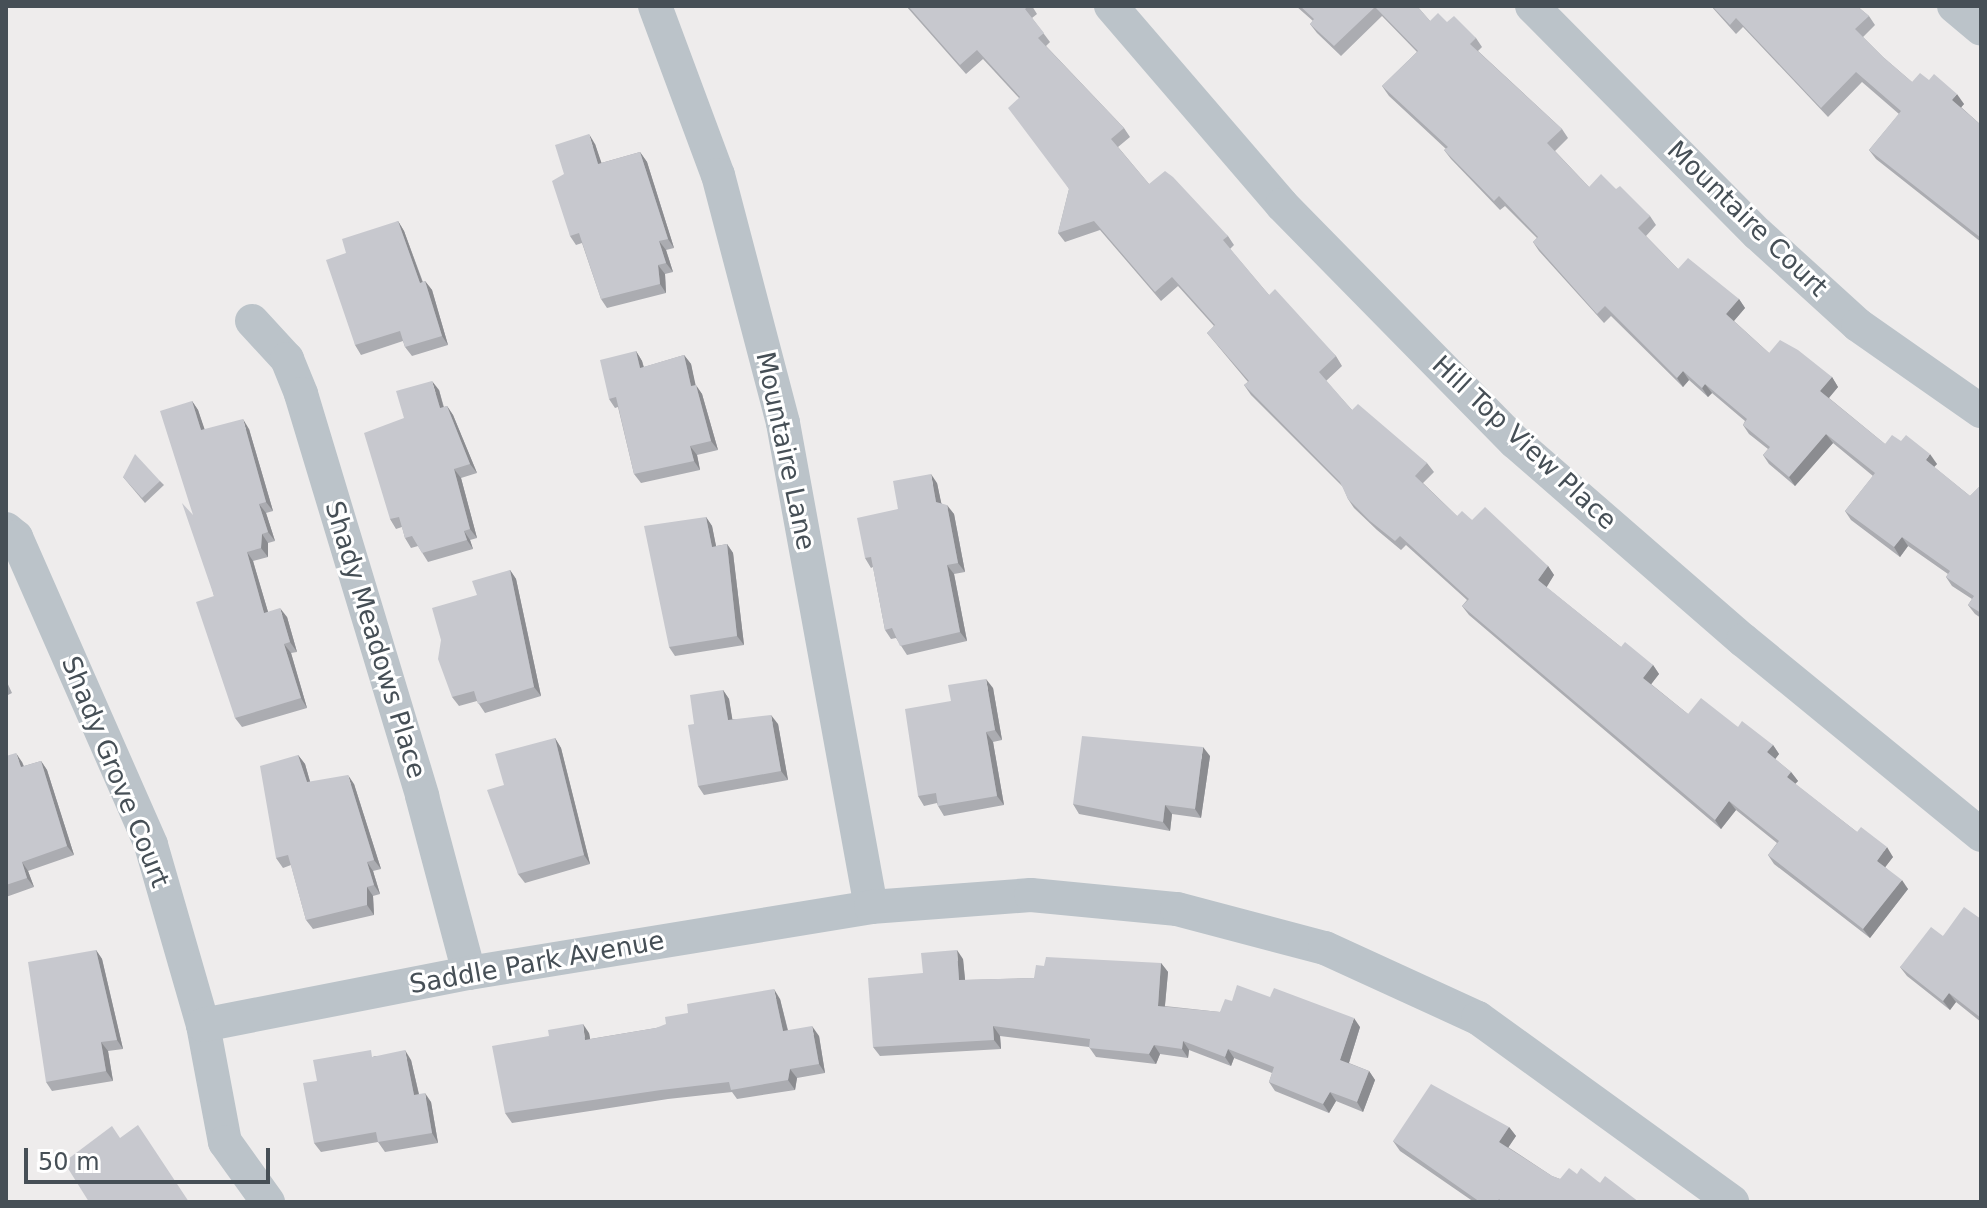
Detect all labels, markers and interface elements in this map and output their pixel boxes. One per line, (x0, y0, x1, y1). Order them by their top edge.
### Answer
street label: Mountaire Court (1660, 135, 1834, 303)
street label: Mountaire Lane (749, 349, 821, 553)
street label: Hill Top View Place (1425, 350, 1623, 536)
street label: Shady Meadows Place (318, 498, 432, 782)
street label: Shady Grove Court (54, 652, 176, 892)
street label: Saddle Park Avenue (407, 925, 667, 1001)
scale bar (28, 1132, 274, 1182)
text: 50 m (38, 1148, 100, 1176)

